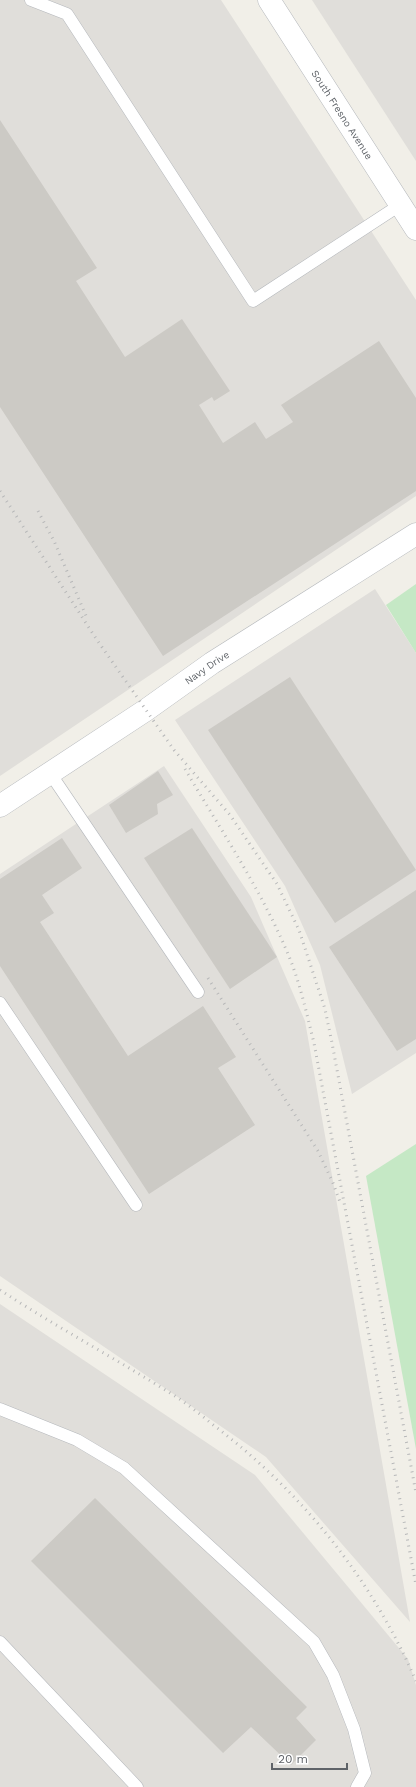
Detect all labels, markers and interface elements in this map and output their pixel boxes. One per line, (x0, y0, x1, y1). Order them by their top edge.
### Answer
street label: South Fresno Avenue (310, 68, 375, 161)
street label: Navy Drive (182, 648, 231, 686)
scale bar (272, 1745, 347, 1771)
text: 20 m (278, 1752, 308, 1766)

